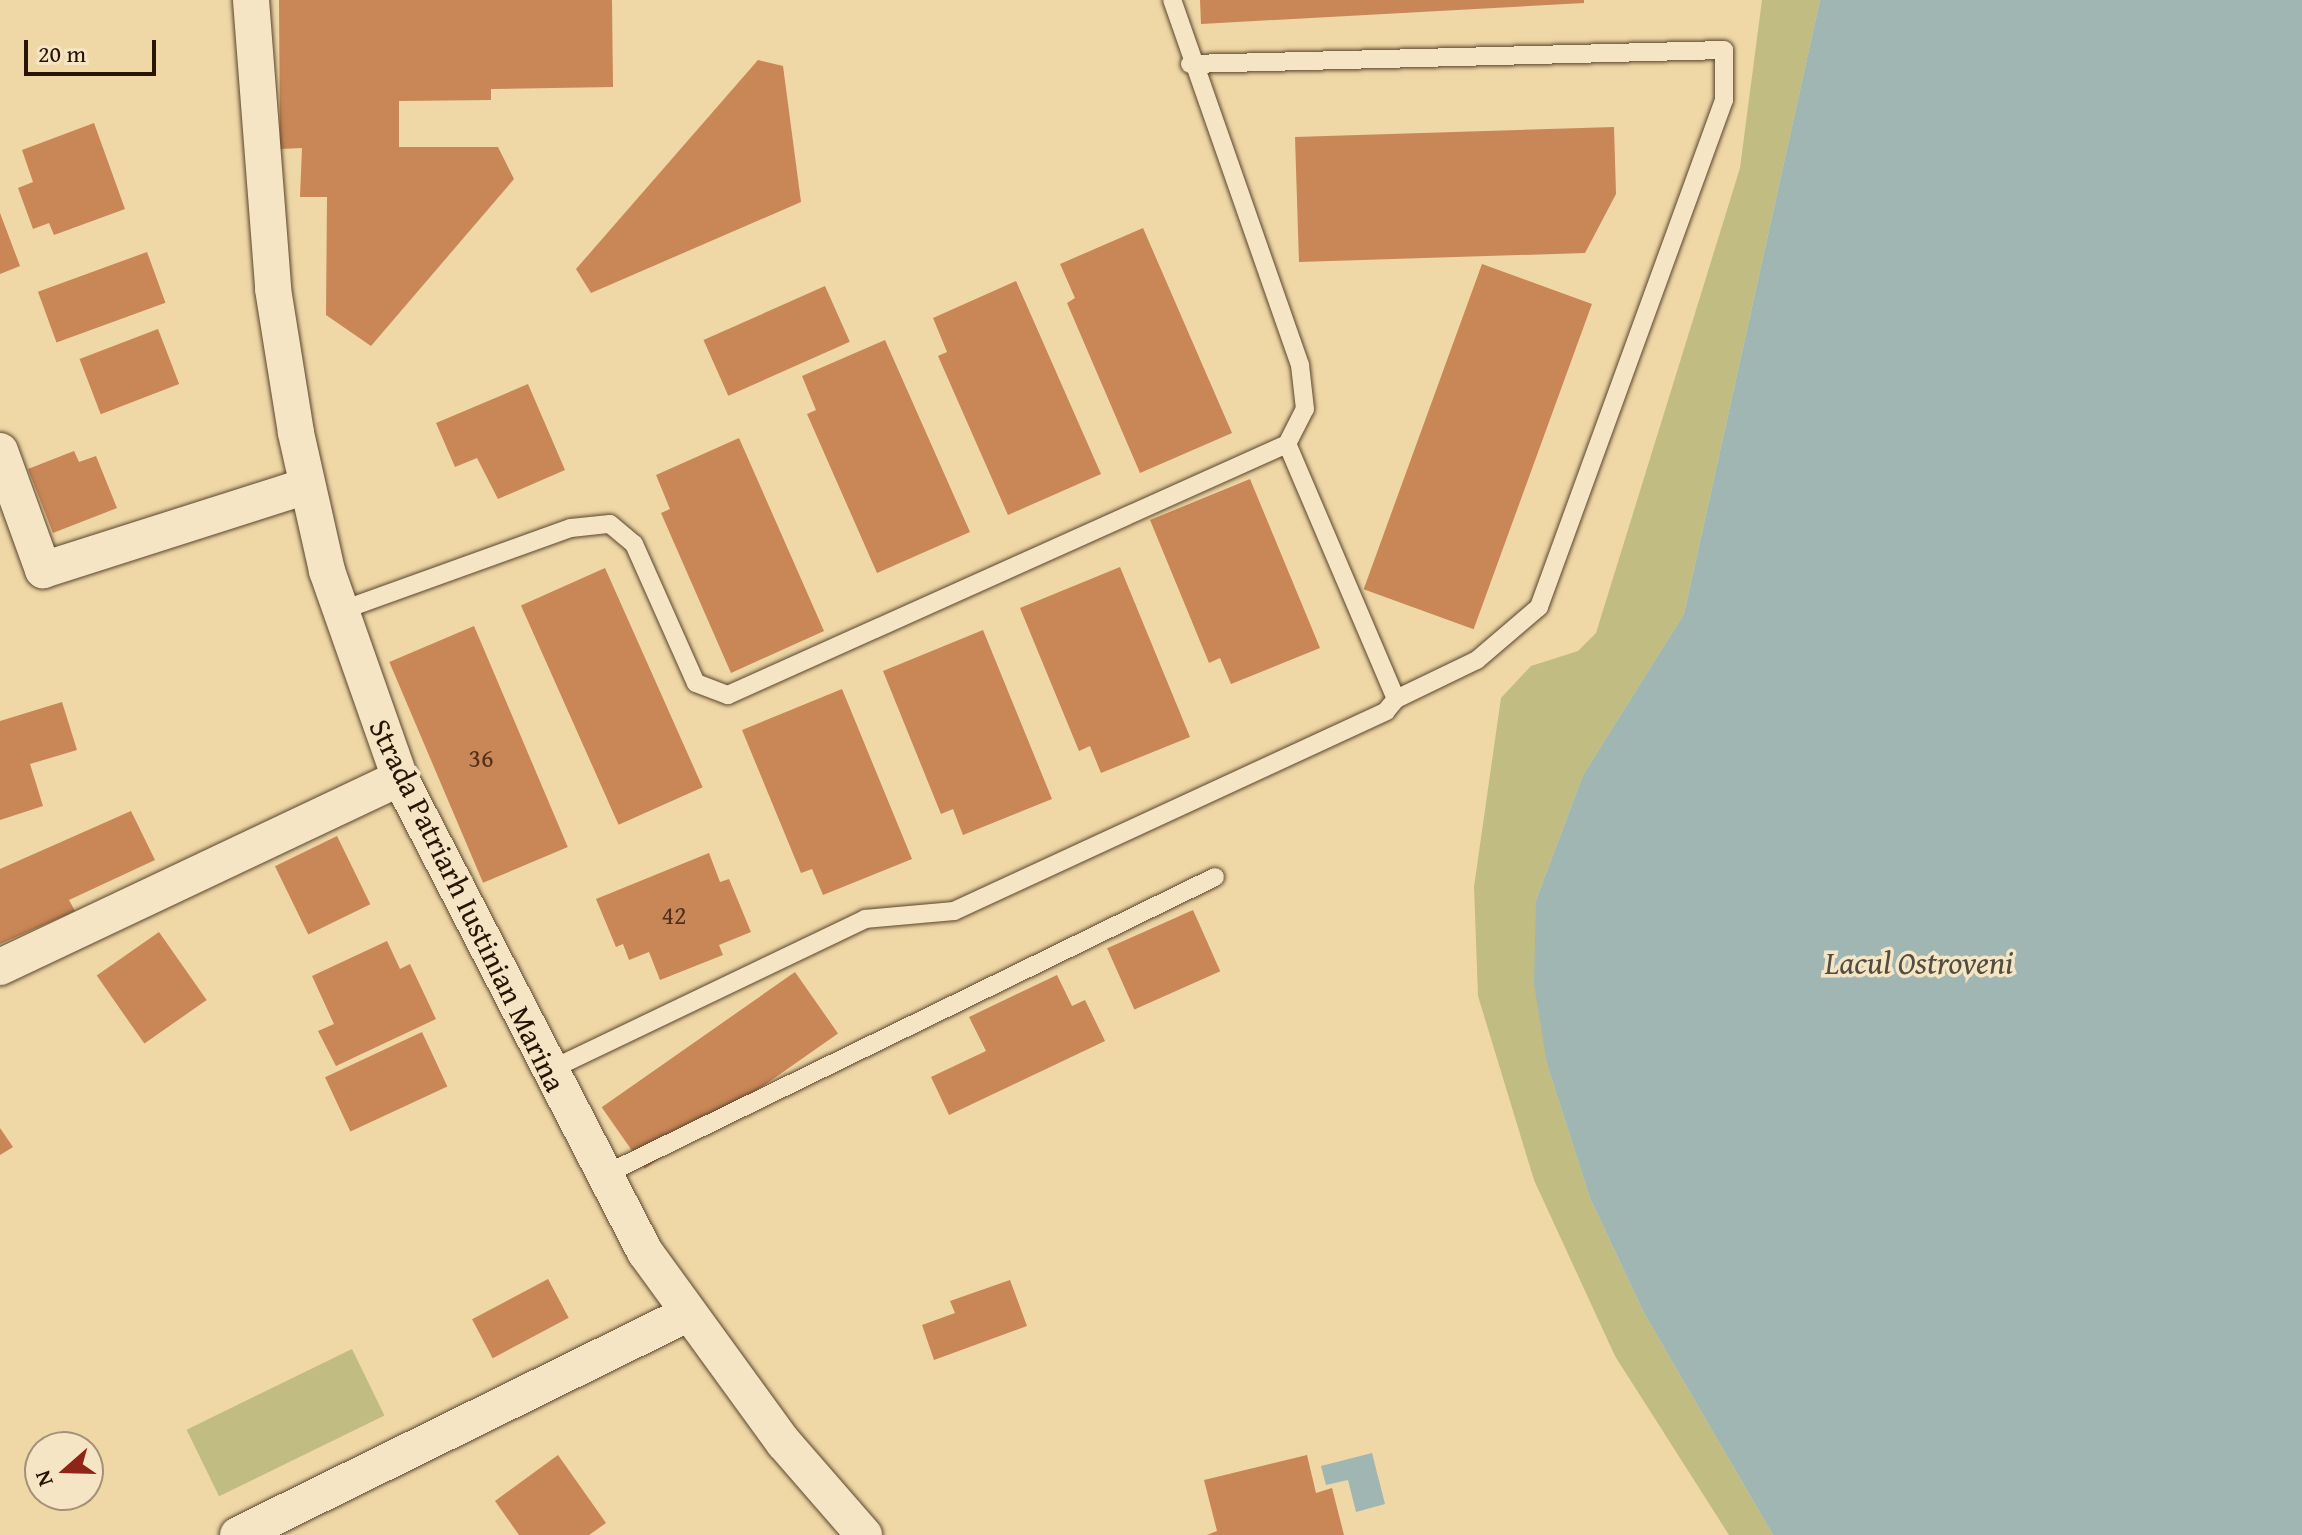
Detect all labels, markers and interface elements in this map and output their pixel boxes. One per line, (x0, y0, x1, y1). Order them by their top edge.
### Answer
scale bar (28, 24, 160, 74)
text: 20 m (38, 36, 86, 71)
street label: Strada Patriarh Iustinian Marina (362, 713, 574, 1097)
house number: 36 (468, 742, 494, 774)
house number: 42 (661, 899, 687, 931)
water label: Lacul Ostroveni (1825, 944, 2013, 982)
north arrow (24, 1431, 104, 1511)
text: N (26, 1466, 61, 1491)

